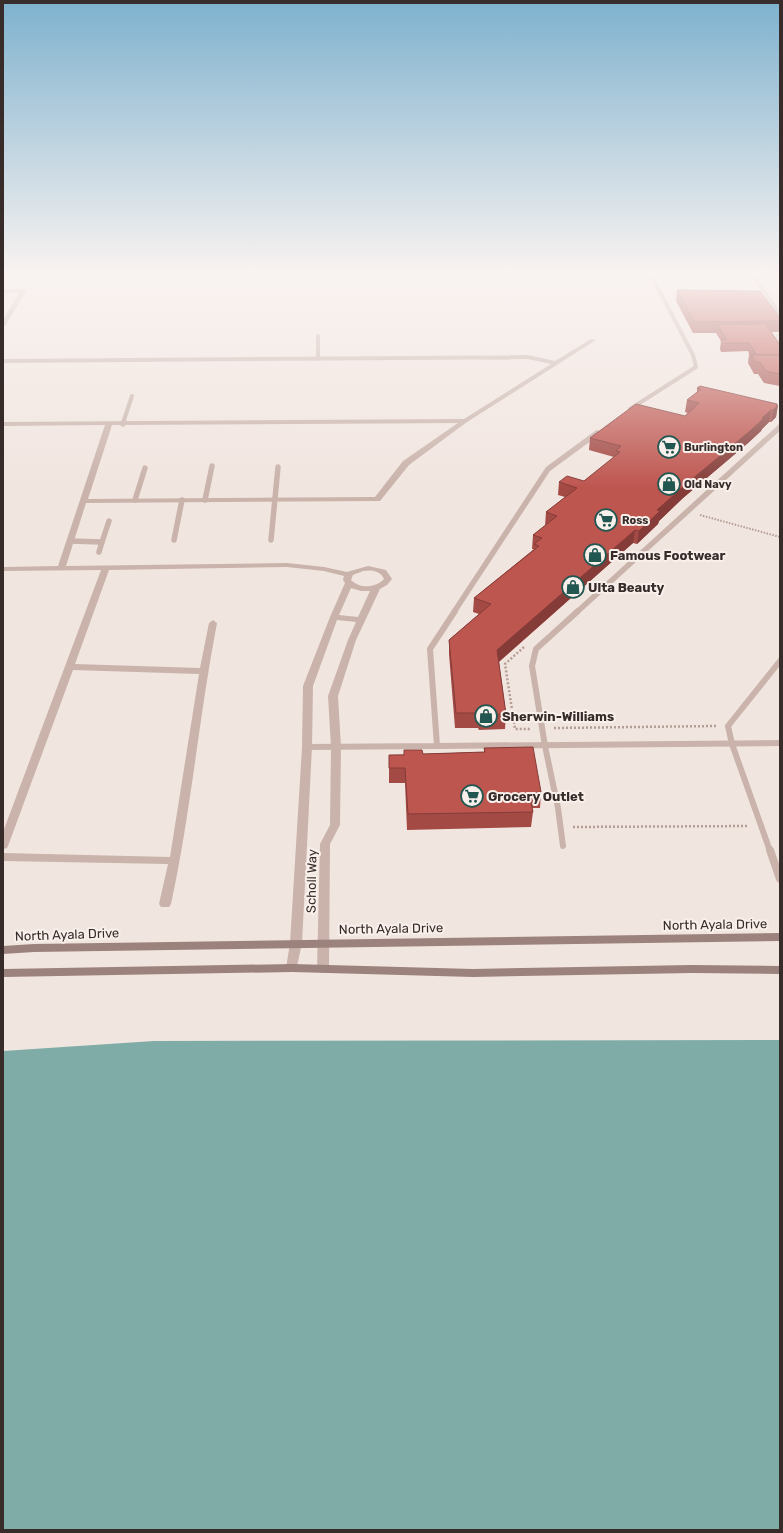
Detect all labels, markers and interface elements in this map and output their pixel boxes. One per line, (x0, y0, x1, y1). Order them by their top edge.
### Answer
supermarket icon: Burlington (656, 434, 682, 460)
place label: Burlington (684, 441, 743, 454)
shop icon: Old Navy (656, 471, 682, 497)
place label: Old Navy (684, 478, 732, 491)
supermarket icon: Ross (593, 507, 619, 533)
place label: Ross (622, 514, 648, 527)
shop icon: Famous Footwear (582, 542, 608, 568)
place label: Famous Footwear (610, 548, 725, 563)
shop icon: Ulta Beauty (560, 574, 586, 600)
place label: Ulta Beauty (588, 580, 665, 595)
shop icon: Sherwin-Williams (473, 703, 499, 729)
place label: Sherwin-Williams (502, 709, 614, 724)
supermarket icon: Grocery Outlet (459, 783, 485, 809)
place label: Grocery Outlet (488, 789, 584, 804)
street label: Scholl Way (303, 849, 320, 913)
street label: North Ayala Drive (663, 916, 767, 933)
street label: North Ayala Drive (339, 920, 443, 937)
street label: North Ayala Drive (15, 925, 119, 944)

